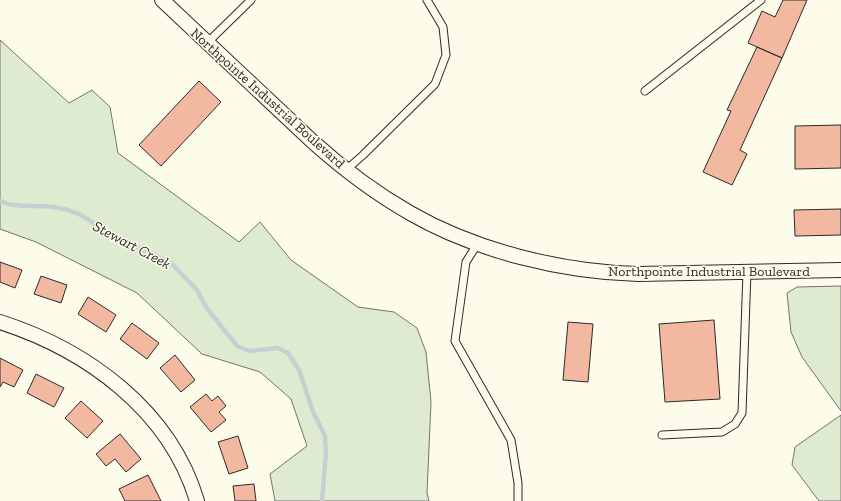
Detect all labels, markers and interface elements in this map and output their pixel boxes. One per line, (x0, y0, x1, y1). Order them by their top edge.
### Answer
street label: Northpointe Industrial Boulevard (187, 25, 349, 172)
water label: Stewart Creek (90, 217, 174, 273)
street label: Northpointe Industrial Boulevard (608, 263, 810, 280)

